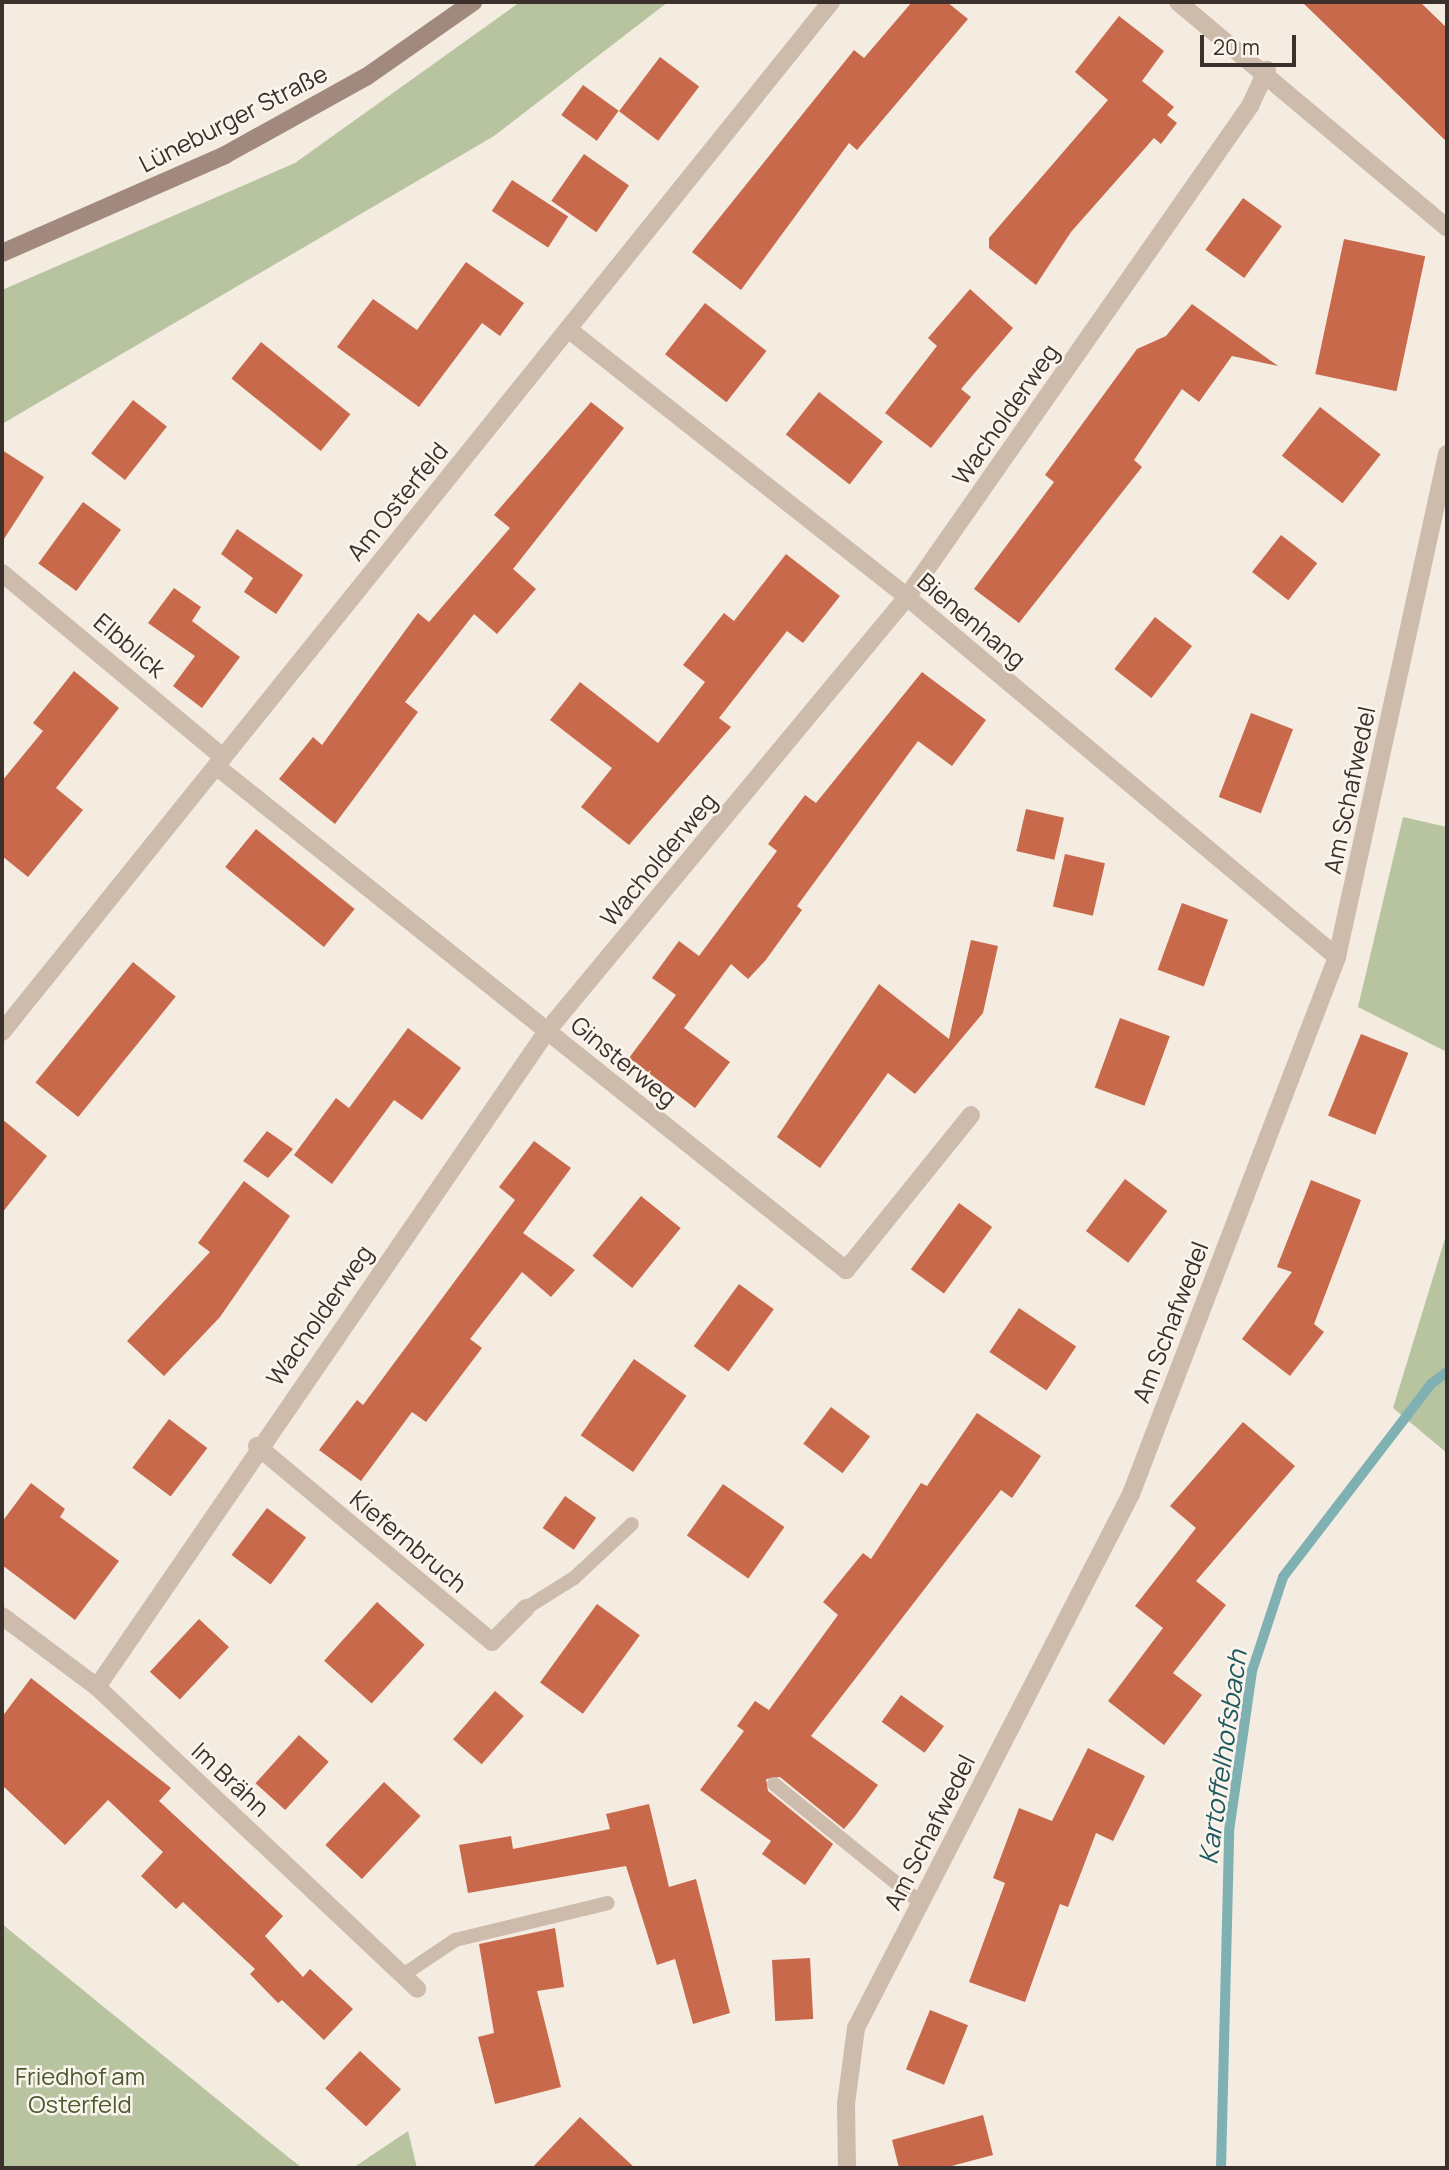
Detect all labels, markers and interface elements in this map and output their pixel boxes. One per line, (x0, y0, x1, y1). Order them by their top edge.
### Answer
scale bar (1204, 21, 1300, 65)
text: 20 m (1213, 33, 1260, 61)
street label: Lüneburger Straße (134, 58, 332, 178)
street label: Wacholderweg (946, 338, 1064, 490)
street label: Am Osterfeld (340, 436, 454, 566)
street label: Bienenhang (912, 567, 1032, 673)
street label: Elbblick (89, 607, 171, 683)
street label: Am Schafwedel (1317, 704, 1381, 876)
street label: Wacholderweg (594, 786, 722, 932)
street label: Ginsterweg (565, 1010, 683, 1112)
street label: Am Schafwedel (1126, 1237, 1214, 1407)
street label: Wacholderweg (260, 1239, 378, 1391)
street label: Kiefernbruch (345, 1484, 473, 1598)
water label: Kartoffelhofsbach (1193, 1648, 1253, 1866)
street label: Im Brähn (186, 1736, 276, 1822)
street label: Am Schafwedel (878, 1750, 980, 1914)
park label: Friedhof am Osterfeld (15, 2062, 145, 2118)

